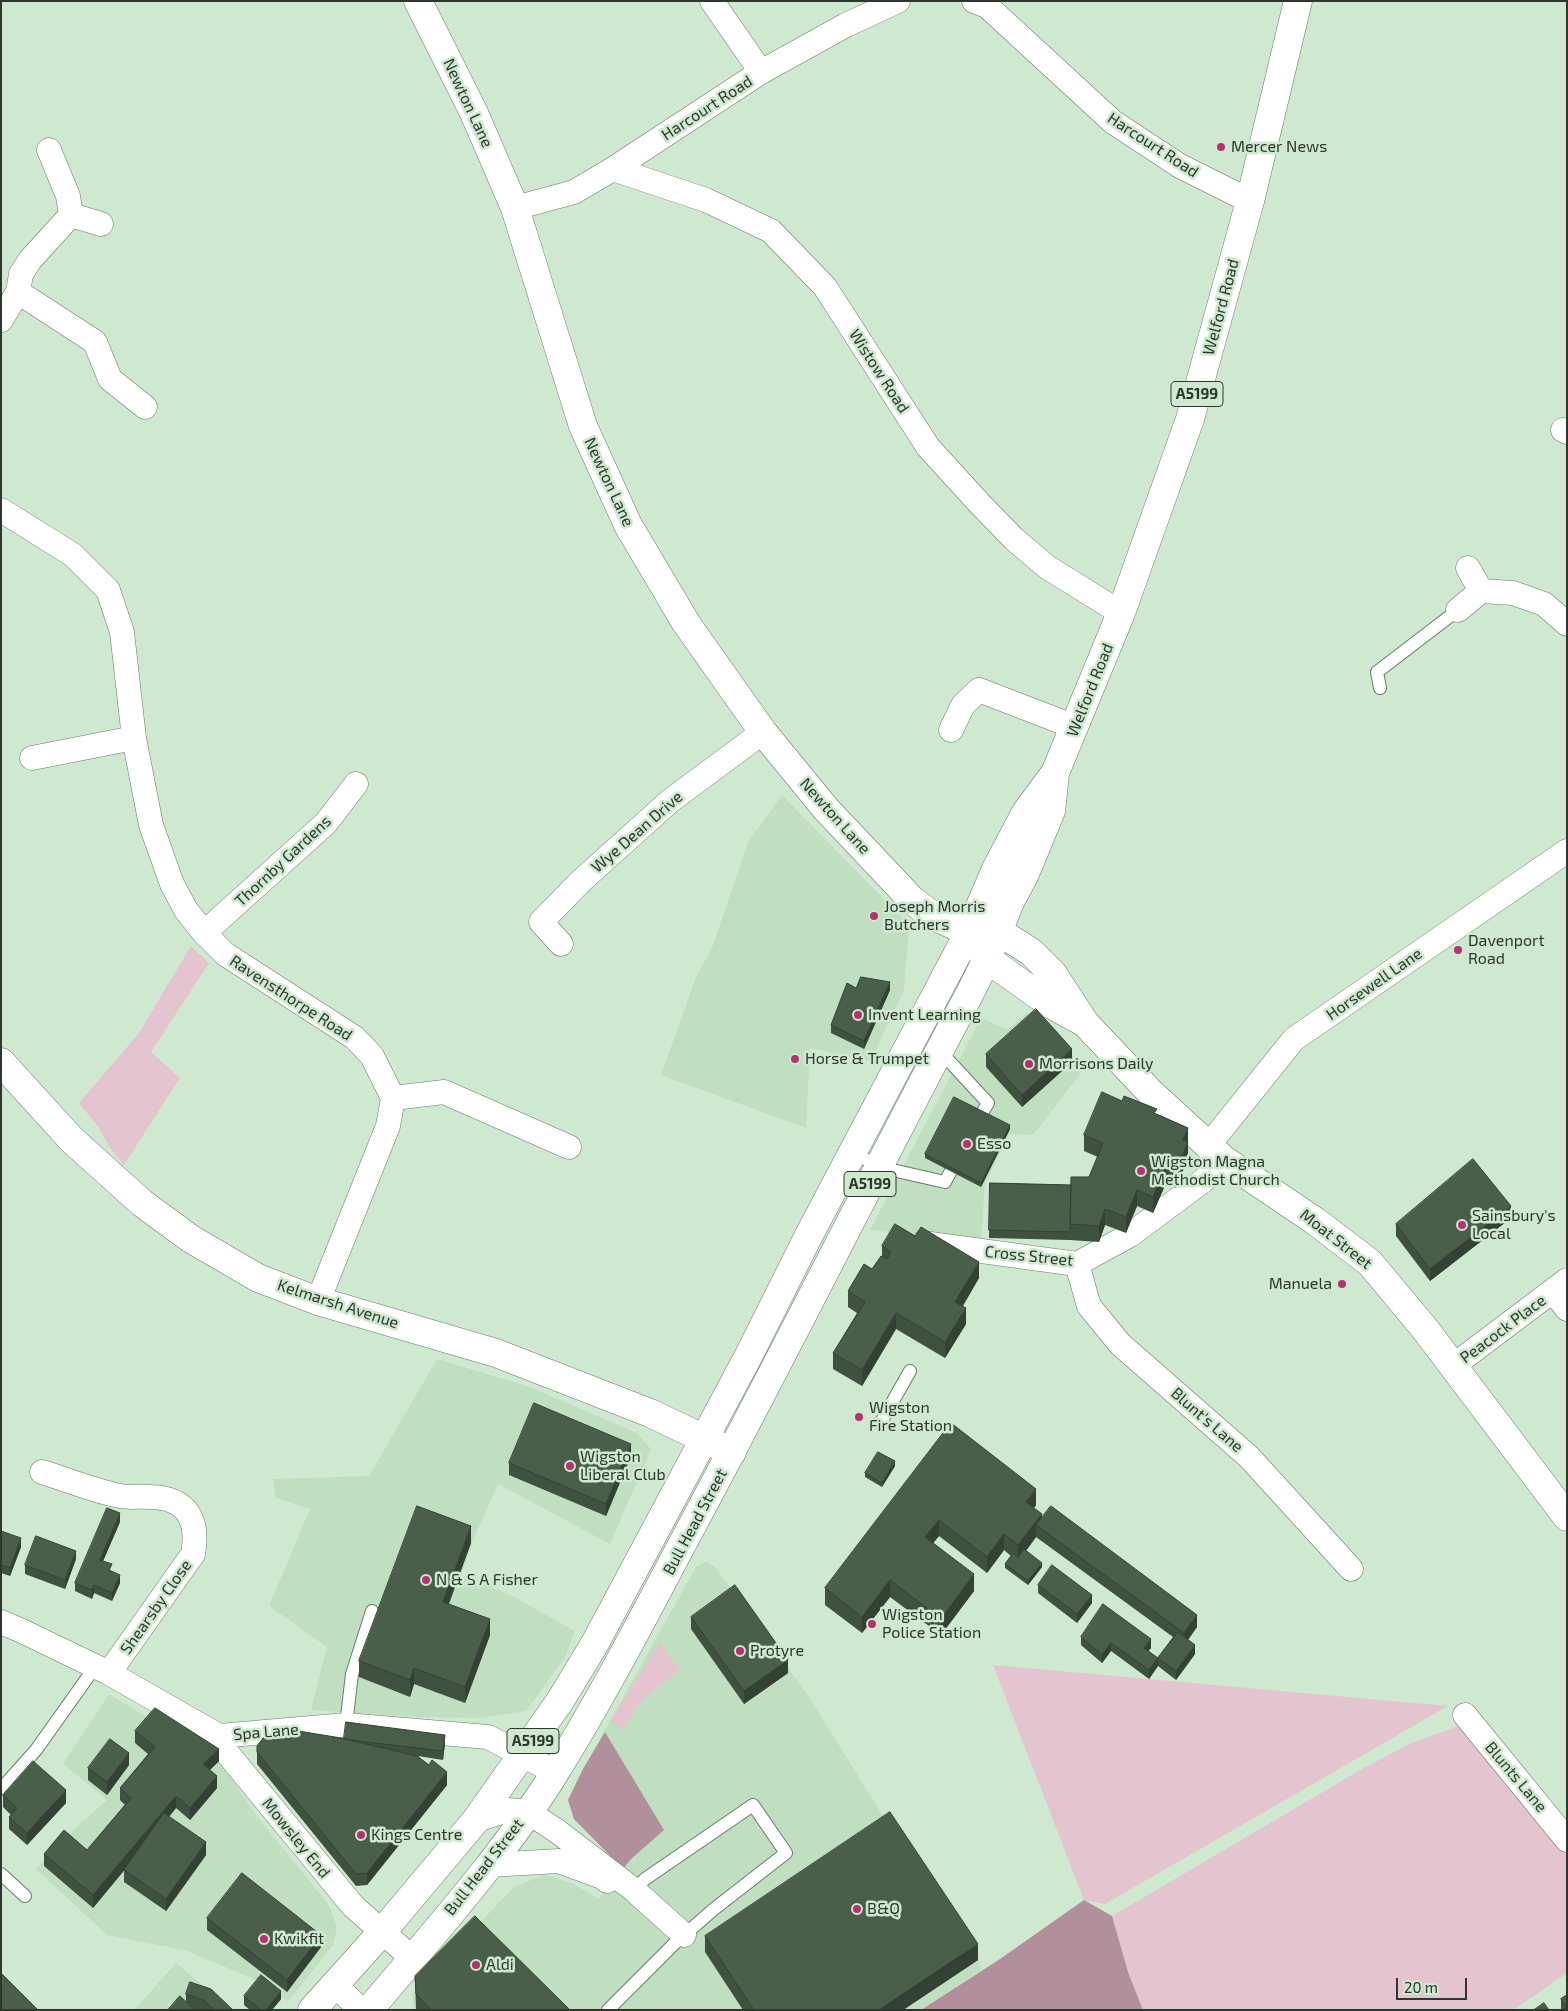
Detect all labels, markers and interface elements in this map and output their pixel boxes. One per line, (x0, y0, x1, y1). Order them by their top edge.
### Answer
street label: Newton Lane (439, 55, 497, 151)
street label: Harcourt Road (658, 71, 756, 145)
street label: Harcourt Road (1104, 108, 1202, 182)
place label: Mercer News (1231, 137, 1327, 157)
marker: Mercer News (1215, 141, 1227, 153)
street label: Welford Road (1199, 257, 1243, 357)
street label: Wistow Road (845, 326, 913, 416)
road number: A5199 (1171, 382, 1223, 406)
street label: Newton Lane (580, 434, 638, 530)
street label: Welford Road (1063, 640, 1117, 740)
street label: Newton Lane (796, 774, 874, 858)
street label: Wye Dean Drive (587, 787, 687, 877)
street label: Thornby Gardens (231, 811, 335, 911)
place label: Joseph Morris Butchers (884, 897, 985, 935)
marker: Joseph Morris Butchers (868, 910, 880, 922)
place label: Davenport Road (1468, 931, 1545, 969)
street label: Horsewell Lane (1322, 944, 1426, 1024)
marker: Davenport Road (1452, 944, 1464, 956)
street label: Ravensthorpe Road (226, 951, 356, 1045)
place label: Invent Learning (868, 1005, 981, 1025)
marker: Invent Learning (852, 1009, 864, 1021)
place label: Horse & Trumpet (805, 1049, 929, 1069)
marker: Horse & Trumpet (789, 1053, 801, 1065)
place label: Morrisons Daily (1039, 1054, 1153, 1074)
marker: Morrisons Daily (1023, 1058, 1035, 1070)
place label: Esso (977, 1134, 1011, 1154)
marker: Esso (961, 1138, 973, 1150)
place label: Wigston Magna Methodist Church (1151, 1152, 1280, 1190)
marker: Wigston Magna Methodist Church (1135, 1165, 1147, 1177)
road number: A5199 (844, 1172, 896, 1196)
street label: Moat Street (1296, 1205, 1376, 1273)
place label: Sainsbury's Local (1472, 1206, 1556, 1244)
marker: Sainsbury's Local (1456, 1219, 1468, 1231)
street label: Cross Street (984, 1242, 1074, 1270)
place label: Manuela (1269, 1274, 1332, 1294)
street label: Kelmarsh Avenue (275, 1275, 401, 1333)
marker: Manuela (1336, 1278, 1348, 1290)
street label: Peacock Place (1456, 1291, 1550, 1367)
street label: Blunt's Lane (1167, 1384, 1247, 1456)
place label: Wigston Fire Station (869, 1398, 952, 1436)
marker: Wigston Fire Station (853, 1411, 865, 1423)
place label: Wigston Liberal Club (580, 1447, 666, 1485)
marker: Wigston Liberal Club (564, 1460, 576, 1472)
street label: Bull Head Street (659, 1466, 731, 1578)
street label: Shearsby Close (116, 1556, 196, 1658)
place label: N & S A Fisher (436, 1570, 538, 1590)
marker: N & S A Fisher (420, 1574, 432, 1586)
place label: Wigston Police Station (882, 1605, 981, 1643)
marker: Wigston Police Station (866, 1618, 878, 1630)
place label: Protyre (750, 1641, 804, 1661)
marker: Protyre (734, 1645, 746, 1657)
street label: Spa Lane (233, 1720, 299, 1744)
road number: A5199 (507, 1728, 559, 1754)
street label: Blunts Lane (1481, 1738, 1551, 1816)
street label: Mowsley End (258, 1794, 334, 1882)
street label: Bull Head Street (440, 1815, 528, 1919)
place label: Kings Centre (371, 1825, 462, 1845)
marker: Kings Centre (355, 1829, 367, 1841)
place label: B&Q (867, 1899, 900, 1919)
marker: B&Q (851, 1903, 863, 1915)
place label: Kwikfit (274, 1929, 324, 1949)
marker: Kwikfit (258, 1933, 270, 1945)
place label: Aldi (486, 1955, 514, 1975)
marker: Aldi (470, 1959, 482, 1971)
scale bar (1398, 1968, 1469, 2000)
text: 20 m (1404, 1978, 1438, 1996)

